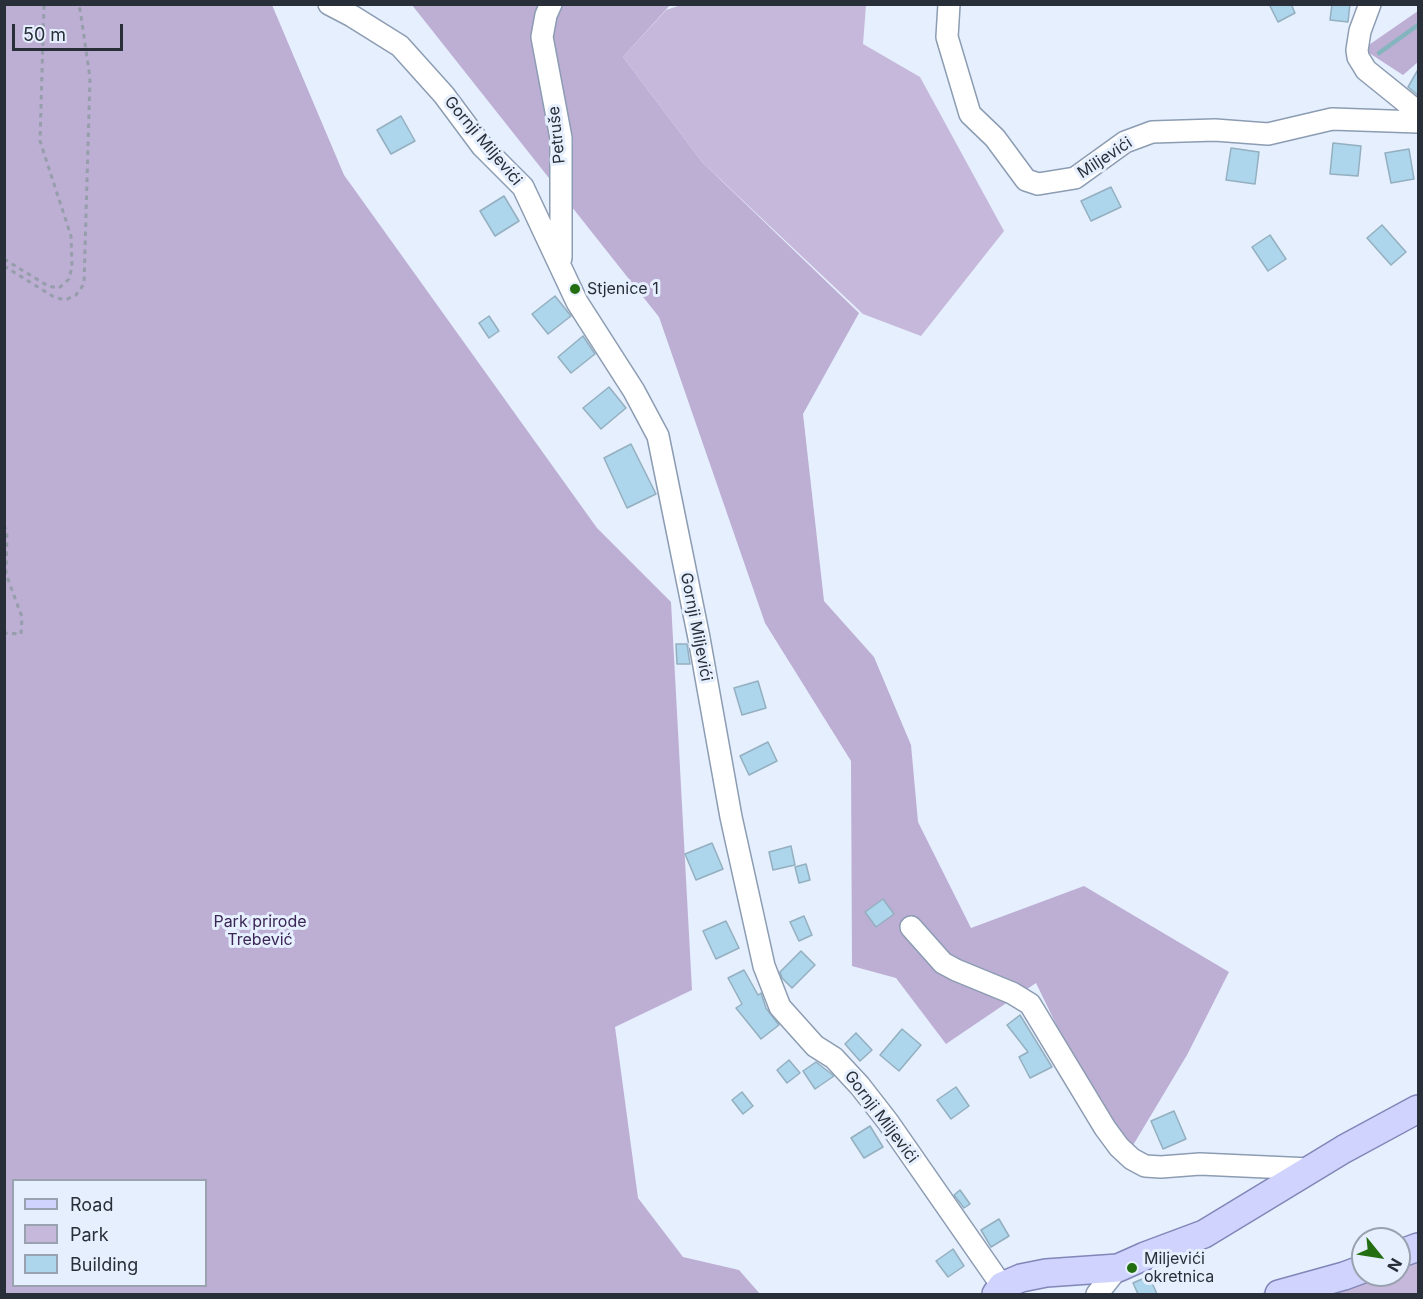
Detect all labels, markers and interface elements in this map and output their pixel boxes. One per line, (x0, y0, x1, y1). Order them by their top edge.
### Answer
scale bar (15, 12, 126, 50)
text: 50 m (23, 24, 66, 45)
street label: Gornji Miljevići (440, 93, 526, 189)
street label: Petruše (544, 105, 570, 165)
street label: Miljevići (1074, 133, 1136, 183)
place label: Stjenice 1 (587, 279, 659, 299)
marker: Stjenice 1 (568, 282, 582, 296)
street label: Gornji Miljevići (676, 571, 716, 683)
park label: Park prirode Trebević (213, 912, 307, 950)
street label: Gornji Miljevići (840, 1067, 922, 1167)
legend (12, 1179, 207, 1287)
text: Road (70, 1194, 113, 1215)
text: Park (70, 1224, 109, 1245)
north arrow (1351, 1227, 1411, 1287)
place label: Miljevići okretnica (1144, 1249, 1214, 1287)
text: Building (70, 1254, 138, 1275)
text: N (1383, 1255, 1407, 1275)
marker: Miljevići okretnica (1125, 1261, 1139, 1275)

